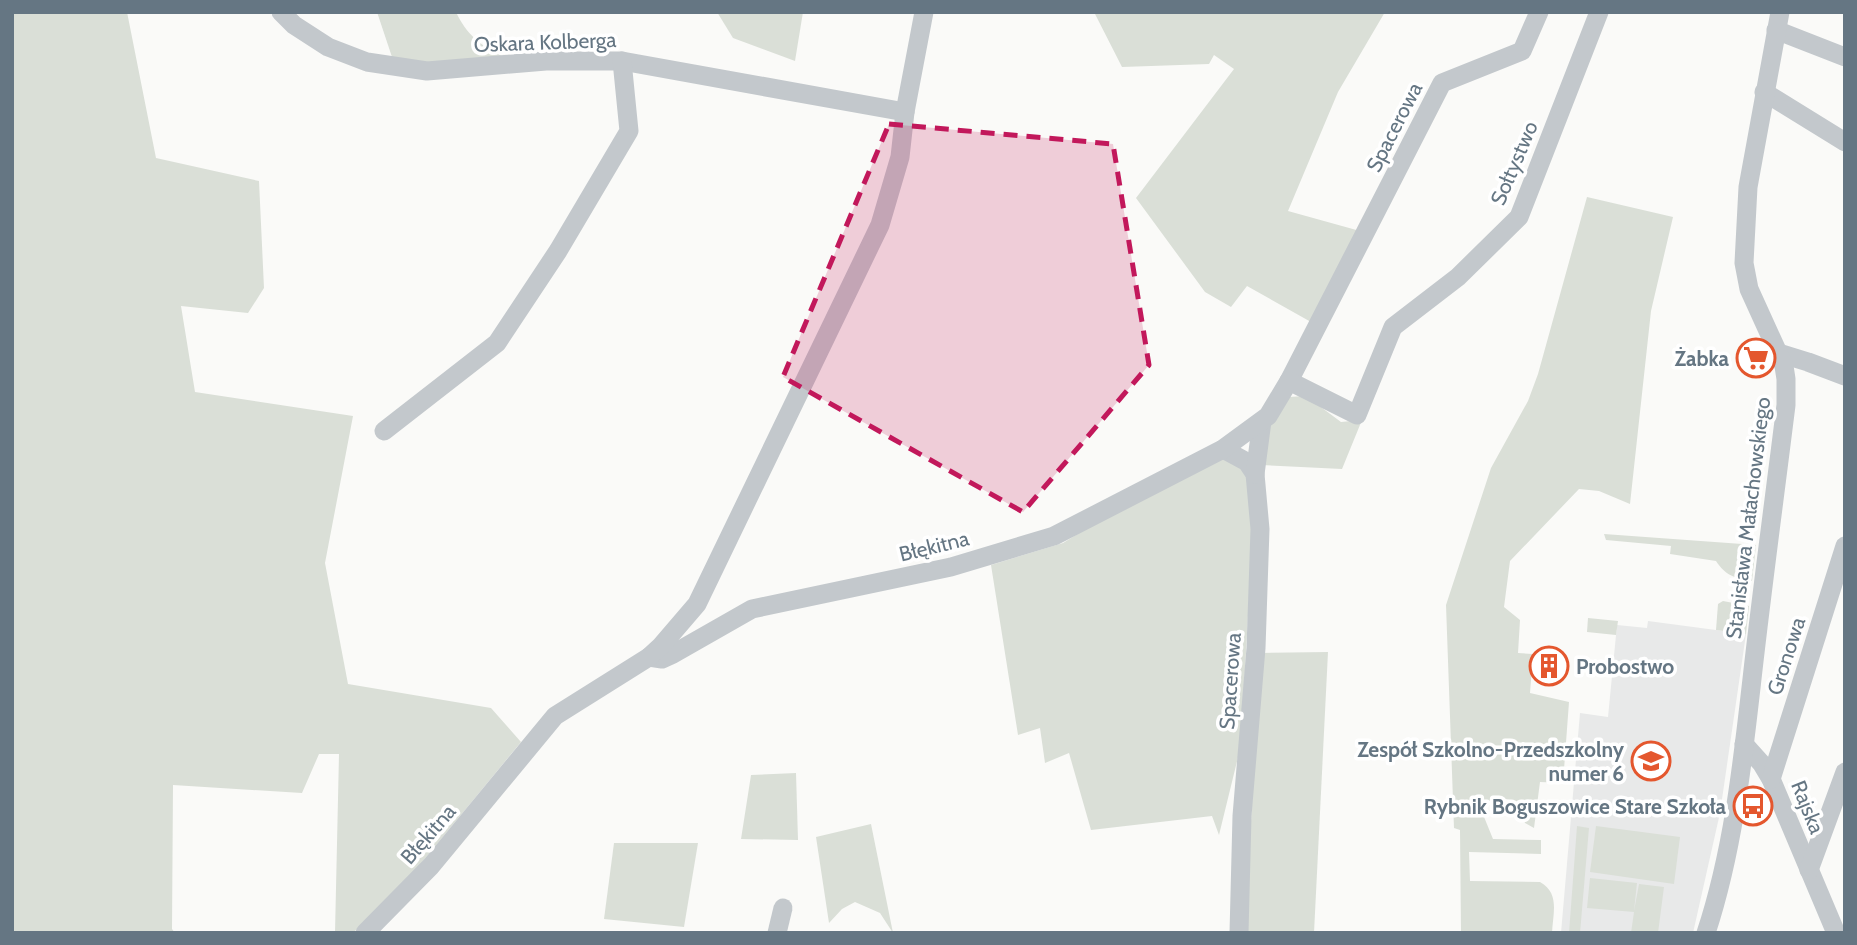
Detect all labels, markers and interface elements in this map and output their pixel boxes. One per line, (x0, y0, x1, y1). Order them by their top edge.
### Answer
street label: Oskara Kolberga (473, 27, 617, 57)
street label: Spacerowa (1361, 78, 1427, 176)
street label: Sołtystwo (1485, 117, 1543, 209)
supermarket icon: Żabka (1735, 337, 1777, 379)
place label: Żabka (1675, 346, 1730, 371)
street label: Stanisława Małachowskiego (1721, 396, 1775, 640)
street label: Błękitna (897, 525, 971, 567)
street label: Gronowa (1762, 614, 1810, 698)
street label: Spacerowa (1214, 632, 1246, 730)
building icon: Probostwo (1528, 645, 1570, 687)
place label: Probostwo (1576, 654, 1674, 679)
place label: Zespół Szkolno-Przedszkolny numer 6 (1357, 737, 1625, 786)
school or university icon: Zespół Szkolno-Przedszkolny numer 6 (1630, 740, 1672, 782)
street label: Rajska (1785, 777, 1830, 838)
bus stop icon: Rybnik Boguszowice Stare Szkoła (1732, 785, 1774, 827)
place label: Rybnik Boguszowice Stare Szkoła (1424, 794, 1727, 819)
street label: Błękitna (395, 799, 461, 869)

